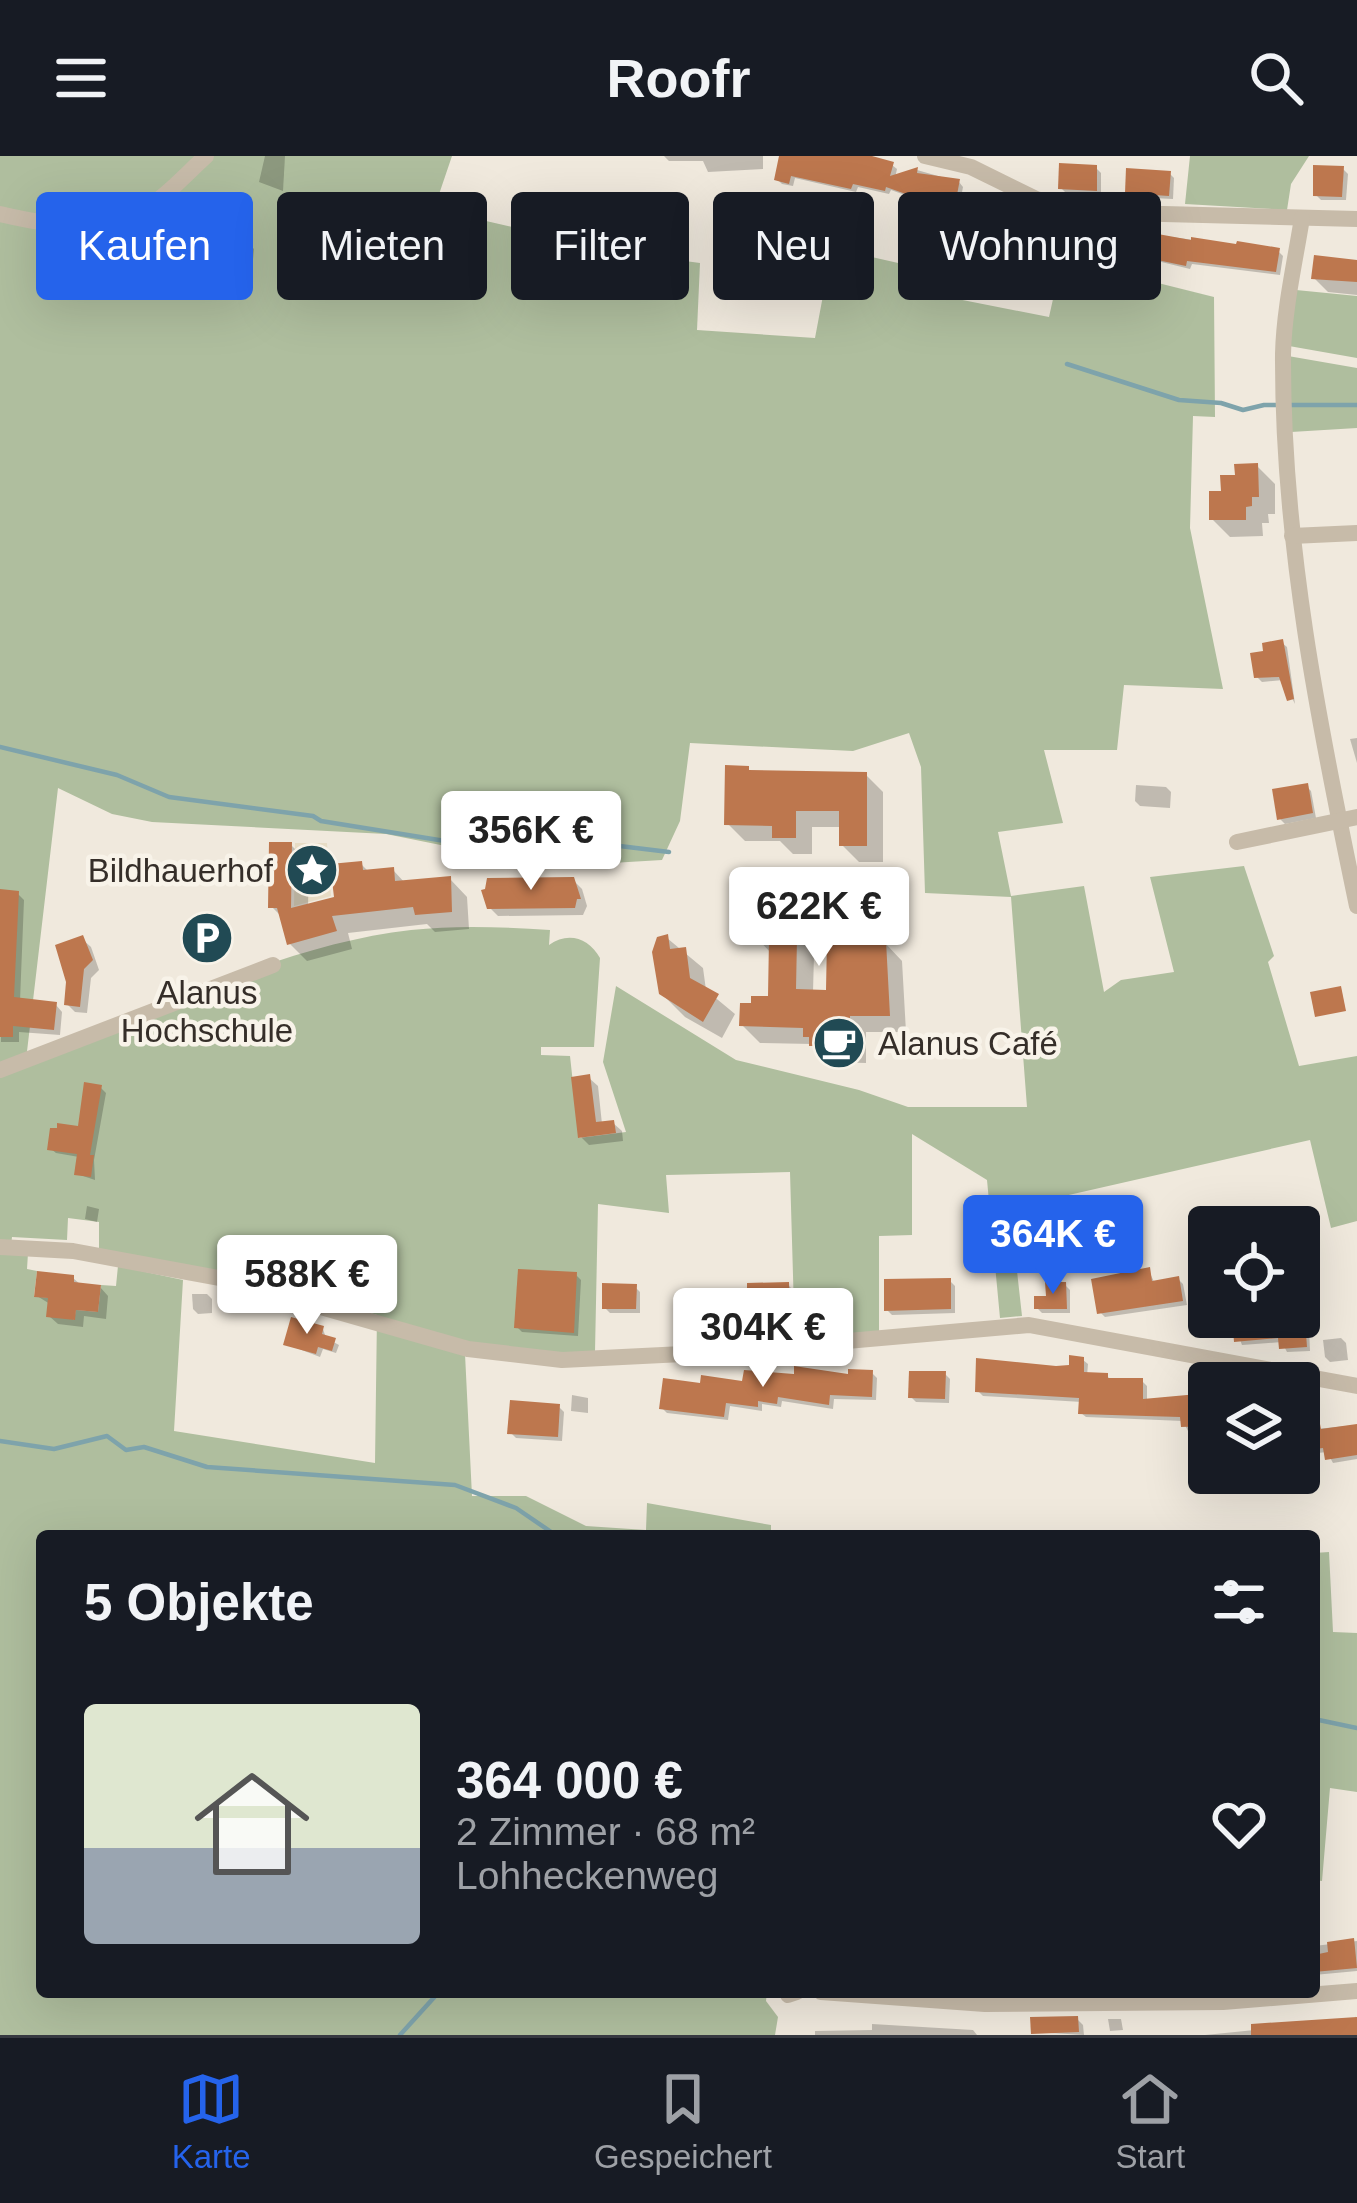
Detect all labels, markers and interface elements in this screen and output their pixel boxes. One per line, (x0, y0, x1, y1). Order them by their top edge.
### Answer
icon: menu (48, 45, 114, 111)
icon: search (1243, 45, 1309, 111)
text: Roofr (607, 48, 750, 108)
chip: Kaufen (36, 192, 253, 300)
chip: Mieten (277, 192, 487, 300)
chip: Filter (511, 192, 689, 300)
chip: Neu (713, 192, 874, 300)
chip: Wohnung (898, 192, 1161, 300)
pin: 356K € (433, 791, 629, 893)
text: 356K € (468, 808, 594, 851)
place icon: Bildhauerhof (284, 842, 340, 898)
place label: Bildhauerhof (88, 852, 274, 889)
pin: 622K € (721, 867, 917, 969)
text: 622K € (756, 884, 882, 927)
parking icon: Alanus Hochschule (179, 910, 235, 966)
place label: Alanus Hochschule (121, 974, 293, 1049)
cafe icon: Alanus Café (811, 1015, 867, 1071)
place label: Alanus Café (878, 1025, 1058, 1062)
pin: 364K € (955, 1195, 1151, 1297)
map controls (1188, 1206, 1320, 1494)
button: locate (1188, 1206, 1320, 1338)
text: 364K € (990, 1212, 1116, 1255)
pin: 588K € (209, 1235, 405, 1337)
text: 588K € (244, 1252, 370, 1295)
pin: 304K € (665, 1288, 861, 1390)
text: 304K € (700, 1305, 826, 1348)
button: layers (1188, 1362, 1320, 1494)
icon: filters (1206, 1569, 1272, 1635)
text: 5 Objekte (84, 1574, 314, 1631)
icon: home (180, 1752, 324, 1896)
text: 364 000 € (456, 1752, 683, 1809)
icon: heart (1206, 1791, 1272, 1857)
text: 2 Zimmer · 68 m² (456, 1810, 755, 1853)
text: Lohheckenweg (456, 1854, 718, 1897)
tab: Karte (172, 2066, 251, 2176)
tab: Gespeichert (594, 2066, 772, 2176)
tab: Start (1116, 2066, 1185, 2176)

